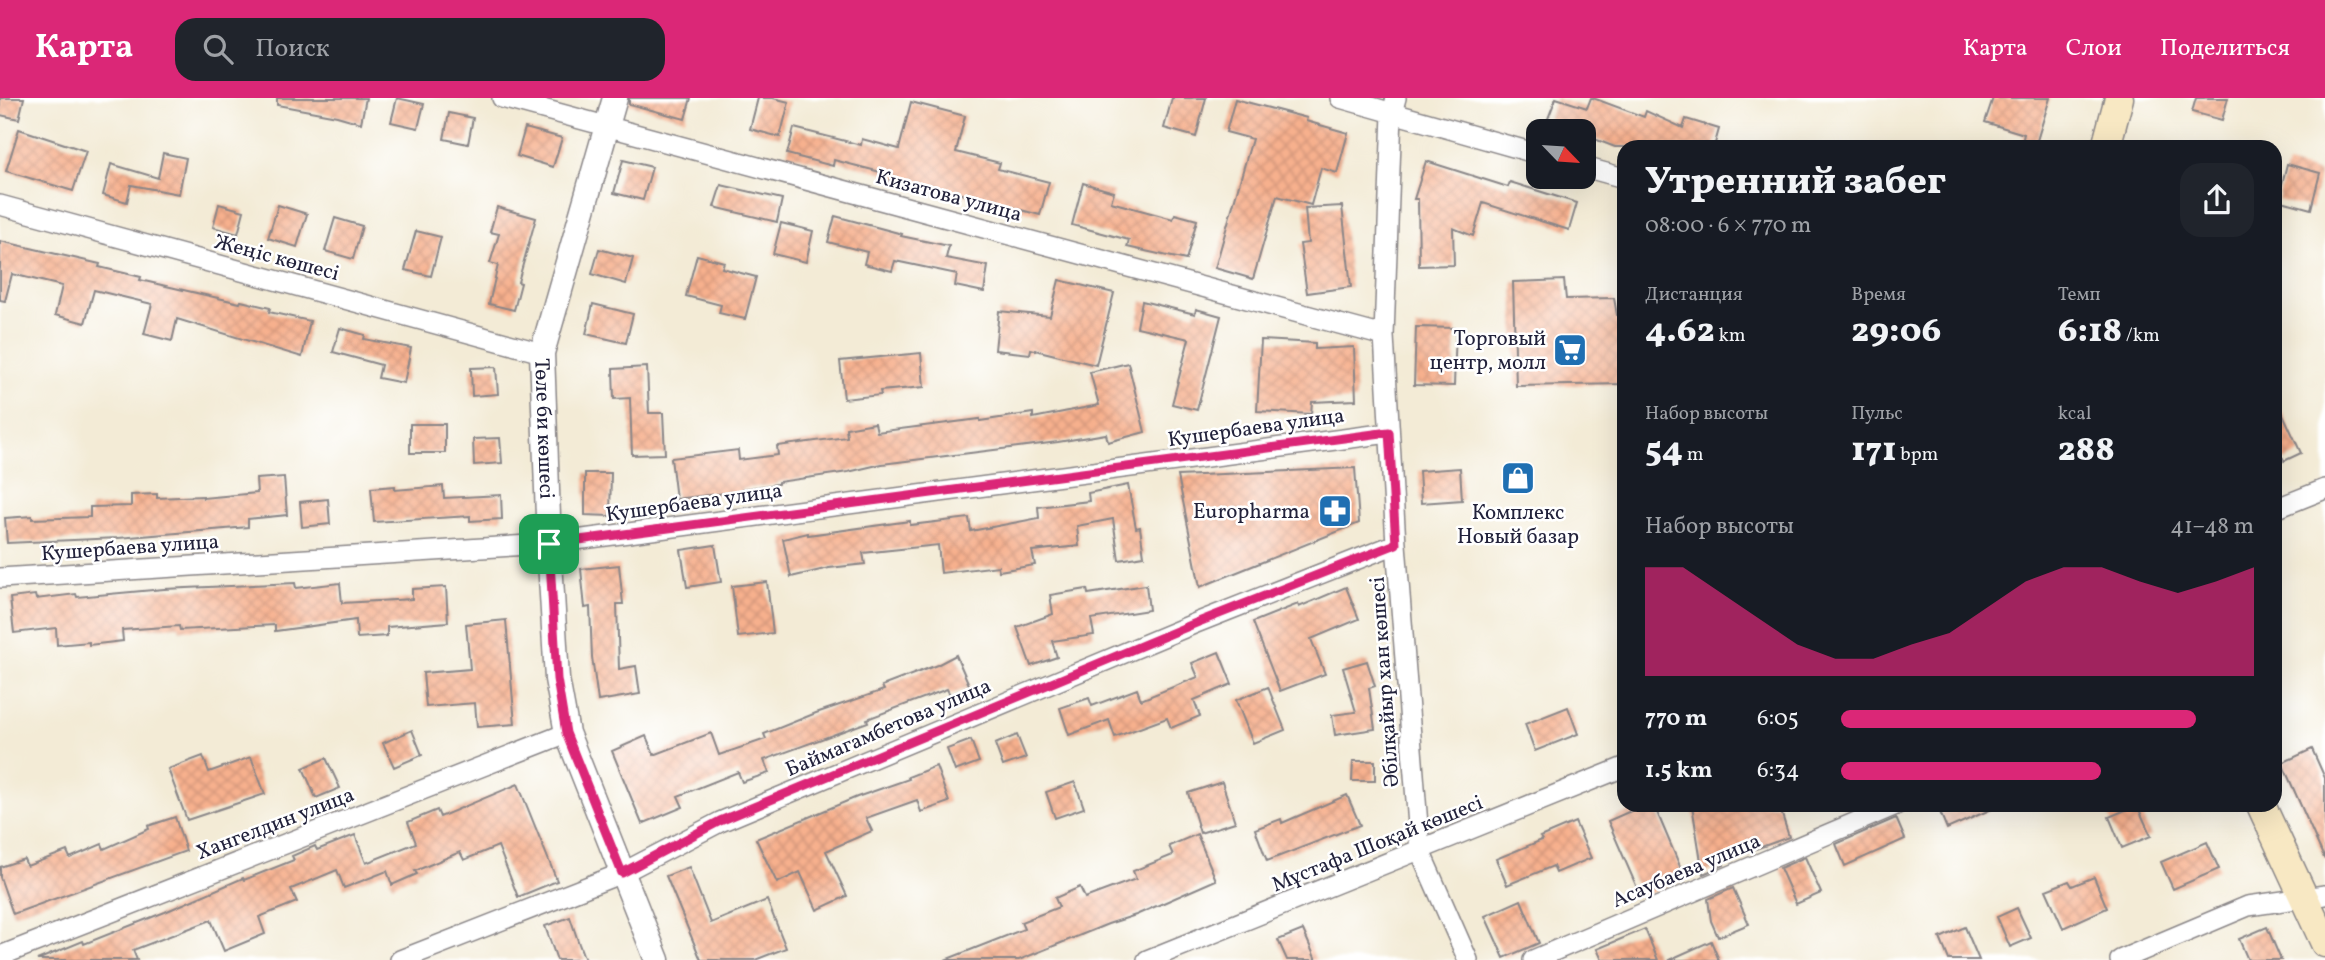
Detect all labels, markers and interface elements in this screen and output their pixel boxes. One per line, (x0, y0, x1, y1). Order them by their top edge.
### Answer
search box (175, 18, 665, 81)
text: Карта (35, 26, 133, 72)
icon: search (199, 30, 237, 68)
text: Поиск (255, 31, 330, 67)
text: Карта (1963, 32, 2028, 66)
text: Слои (2066, 32, 2122, 66)
text: Поделиться (2160, 32, 2290, 66)
north arrow (1526, 119, 1596, 189)
map controls (1526, 119, 1596, 189)
text: Утренний забег (1645, 157, 1946, 210)
street label: Кизатова улица (872, 163, 1025, 230)
button: share (2180, 163, 2254, 237)
text: 08:00 · 6 × 770 m (1645, 210, 1811, 242)
street label: Жеңіс көшесі (211, 228, 342, 289)
text: Дистанция (1645, 282, 1743, 308)
text: Время (1851, 282, 1906, 308)
text: Темп (2058, 282, 2101, 308)
text: 4.62 (1645, 308, 1715, 356)
text: 29:06 (1851, 308, 1941, 356)
text: 6:18 (2058, 308, 2122, 356)
text: km (1715, 323, 1746, 349)
text: /km (2122, 323, 2160, 349)
place label: Торговый центр, молл (1430, 325, 1546, 378)
supermarket icon: Торговый центр, молл (1551, 331, 1589, 369)
street label: Төле би көшесі (526, 358, 560, 500)
text: Набор высоты (1645, 401, 1768, 427)
text: Пульс (1851, 401, 1903, 427)
text: kcal (2058, 401, 2091, 427)
street label: Кушербаева улица (1166, 402, 1346, 455)
text: 54 (1645, 427, 1683, 475)
text: 171 (1851, 427, 1896, 475)
text: 288 (2058, 427, 2115, 475)
text: m (1683, 442, 1704, 468)
text: bpm (1896, 442, 1938, 468)
shop icon: Комплекс Новый базар (1499, 459, 1537, 497)
street label: Кушербаева улица (604, 477, 784, 530)
pharmacy icon: Europharma (1316, 492, 1354, 530)
place label: Europharma (1193, 498, 1310, 527)
place label: Комплекс Новый базар (1457, 499, 1579, 552)
text: Набор высоты (1645, 511, 1794, 543)
text: 41–48 m (2170, 511, 2254, 543)
pin (519, 514, 579, 574)
icon: arrive (530, 525, 568, 563)
street label: Кушербаева улица (40, 528, 220, 569)
street label: Әбілқайыр хан көшесі (1364, 576, 1407, 788)
street label: Баймагамбетова улица (781, 672, 996, 785)
text: 770 m (1645, 703, 1707, 735)
text: 6:05 (1757, 703, 1799, 735)
text: 1.5 km (1645, 755, 1712, 787)
text: 6:34 (1757, 755, 1800, 787)
street label: Хангелдин улица (192, 781, 359, 868)
street label: Мұстафа Шоқай көшесі (1268, 789, 1487, 900)
street label: Асаубаева улица (1608, 827, 1766, 916)

